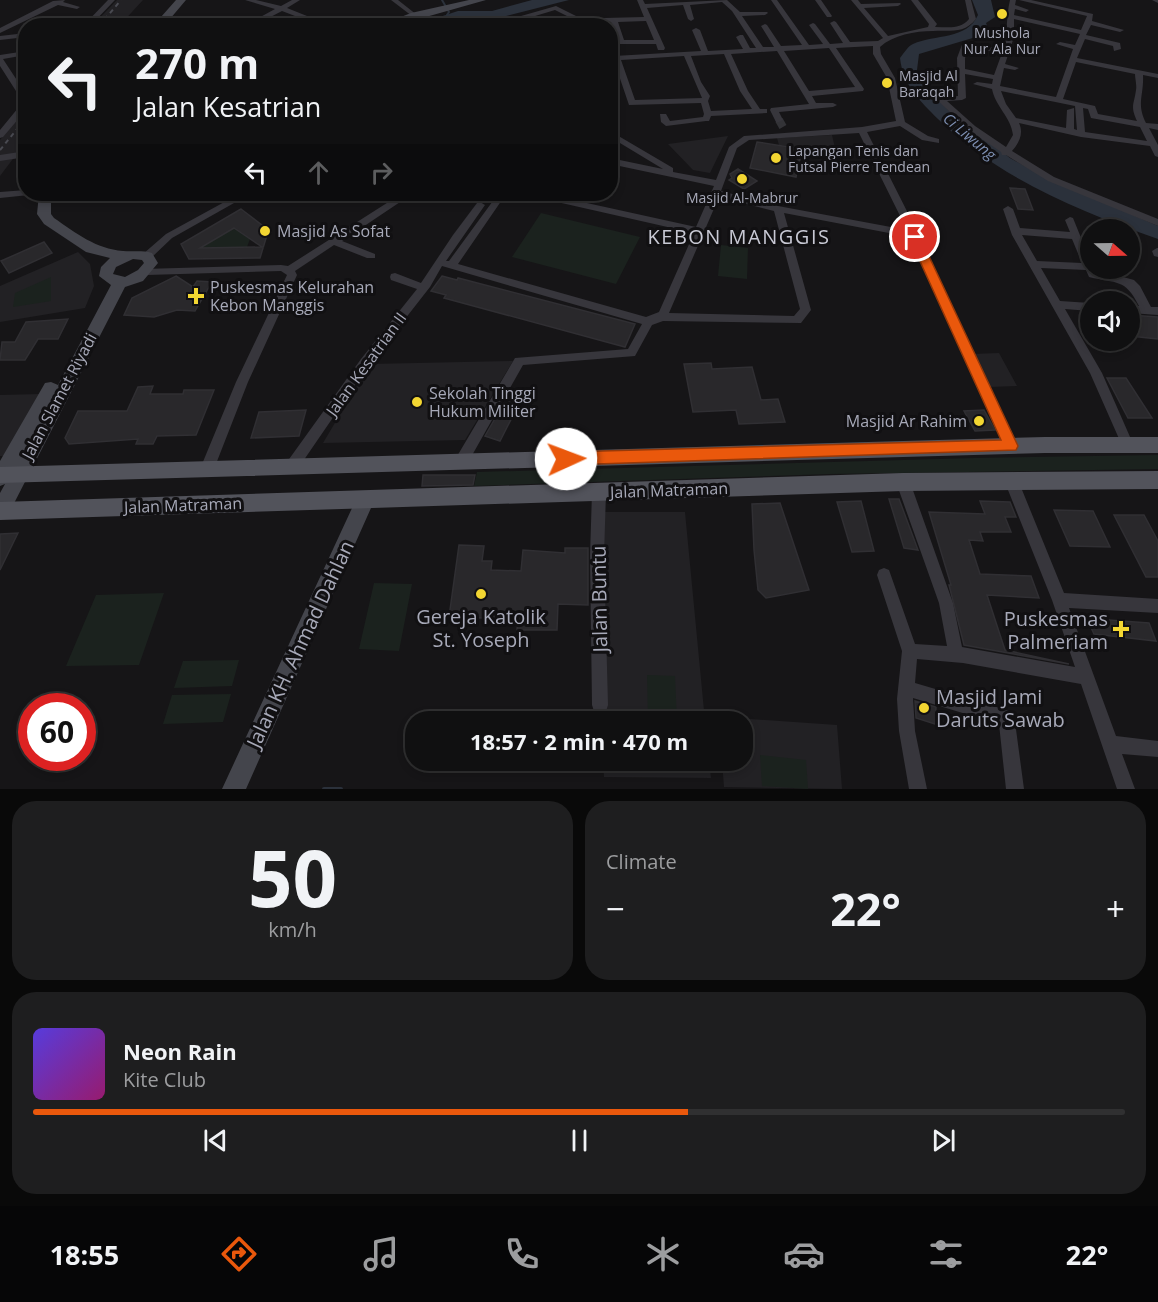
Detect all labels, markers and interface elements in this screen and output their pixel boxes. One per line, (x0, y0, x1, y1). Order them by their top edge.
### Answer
marker: Mushola Nur Ala Nur (995, 7, 1009, 21)
place label: Mushola Nur Ala Nur (963, 23, 1041, 58)
text: 270 m (135, 34, 259, 91)
icon: left (36, 42, 114, 120)
place label: Masjid Al Baraqah (899, 66, 958, 101)
marker: Masjid Al Baraqah (880, 76, 894, 90)
text: Jalan Kesatrian (135, 88, 321, 125)
water label: Ci Liwung (939, 108, 1002, 165)
place label: Lapangan Tenis dan Futsal Pierre Tendean (788, 141, 930, 176)
marker: Lapangan Tenis dan Futsal Pierre Tendean (769, 151, 783, 165)
icon: left (239, 156, 272, 189)
icon: ahead (302, 156, 335, 189)
icon: right (365, 156, 398, 189)
marker: Masjid Al-Mabrur (735, 172, 749, 186)
place label: Masjid Al-Mabrur (686, 188, 798, 207)
pin (889, 211, 940, 262)
north arrow (1080, 219, 1140, 279)
map controls (1080, 219, 1140, 351)
place label: Masjid As Sofat (277, 220, 391, 242)
icon: arrive (898, 220, 931, 253)
district label: KEBON MANGGIS (648, 223, 830, 250)
marker: Masjid As Sofat (258, 224, 272, 238)
place label: Puskesmas Kelurahan Kebon Manggis (210, 276, 374, 316)
marker: Puskesmas Kelurahan Kebon Manggis (187, 287, 205, 305)
button: sound (1080, 291, 1140, 351)
street label: Jalan Kesatrian II (320, 308, 411, 422)
street label: Jalan Slamet Riyadi (15, 329, 102, 465)
place label: Sekolah Tinggi Hukum Militer (429, 382, 536, 422)
marker: Sekolah Tinggi Hukum Militer (410, 395, 424, 409)
place label: Masjid Ar Rahim (846, 410, 967, 432)
marker: Masjid Ar Rahim (972, 414, 986, 428)
position arrow (534, 427, 598, 491)
street label: Jalan Matraman (608, 477, 728, 503)
street label: Jalan Matraman (122, 492, 242, 518)
street label: Jalan KH. Ahmad Dahlan (239, 536, 360, 754)
street label: Jalan Buntu (585, 545, 613, 655)
marker: Gereja Katolik St. Yoseph (474, 587, 488, 601)
place label: Gereja Katolik St. Yoseph (416, 603, 546, 653)
place label: Puskesmas Palmeriam (1004, 605, 1108, 655)
marker: Puskesmas Palmeriam (1112, 620, 1130, 638)
place label: Masjid Jami Daruts Sawab (936, 683, 1065, 733)
speed limit sign: 60 (18, 693, 96, 771)
marker: Masjid Jami Daruts Sawab (917, 701, 931, 715)
text: 18:57 · 2 min · 470 m (470, 726, 688, 756)
text: 50 (248, 824, 337, 930)
text: Climate (606, 848, 677, 875)
text: 22° (830, 878, 901, 939)
text: − (606, 886, 625, 931)
text: + (1106, 886, 1125, 931)
text: km/h (268, 916, 317, 943)
text: Neon Rain (123, 1036, 237, 1066)
text: Kite Club (123, 1066, 206, 1093)
icon: previous (199, 1124, 232, 1157)
icon: pause (563, 1124, 596, 1157)
icon: next (927, 1124, 960, 1157)
icon: directions (218, 1233, 260, 1275)
icon: music (360, 1233, 402, 1275)
icon: phone (501, 1233, 543, 1275)
icon: climate (642, 1233, 684, 1275)
icon: car (783, 1233, 825, 1275)
icon: filters (925, 1233, 967, 1275)
text: 18:55 (50, 1236, 119, 1273)
text: 22° (1066, 1236, 1108, 1273)

